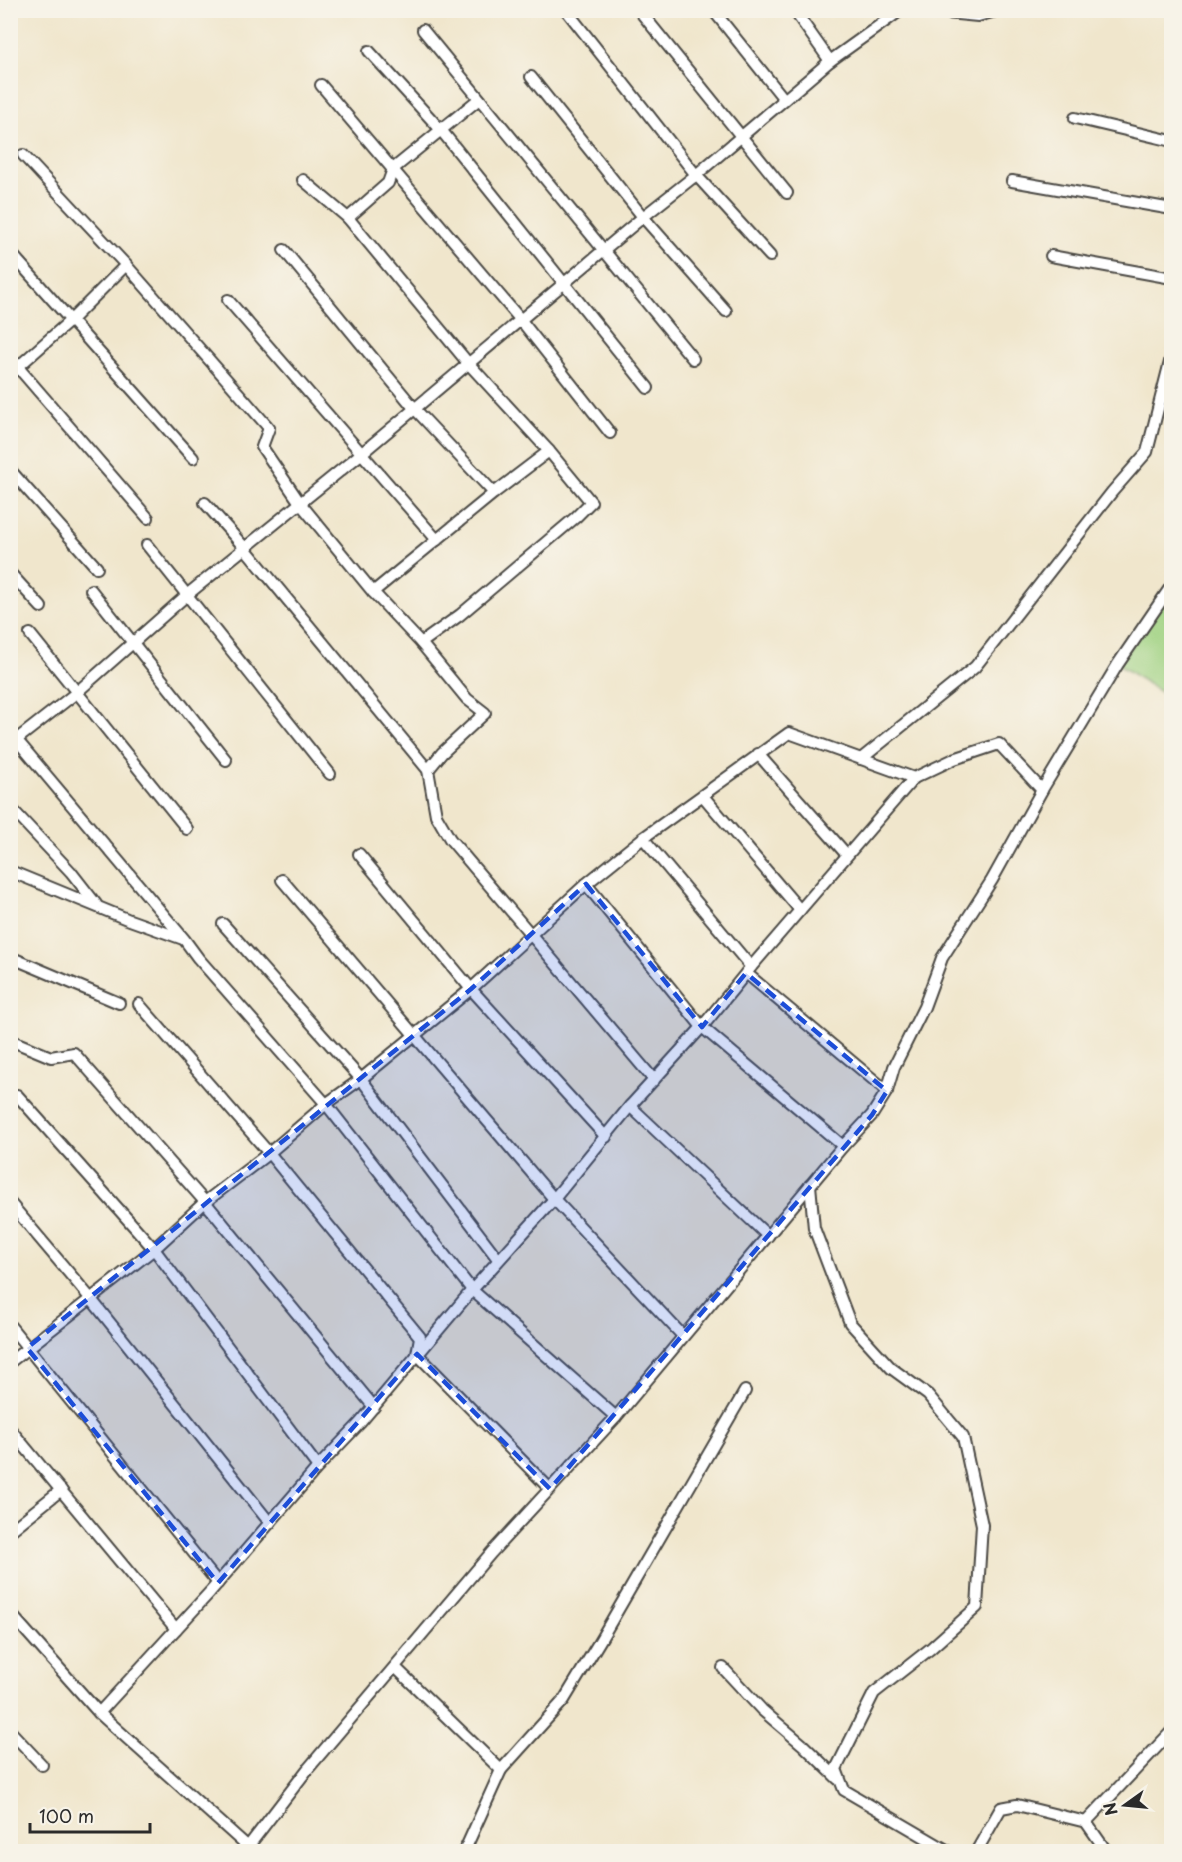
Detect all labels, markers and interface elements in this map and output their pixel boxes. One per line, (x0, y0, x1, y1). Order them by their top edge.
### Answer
north arrow (1095, 1775, 1155, 1835)
scale bar (30, 1796, 150, 1834)
text: N (1096, 1800, 1123, 1818)
text: 100 m (39, 1802, 94, 1829)

